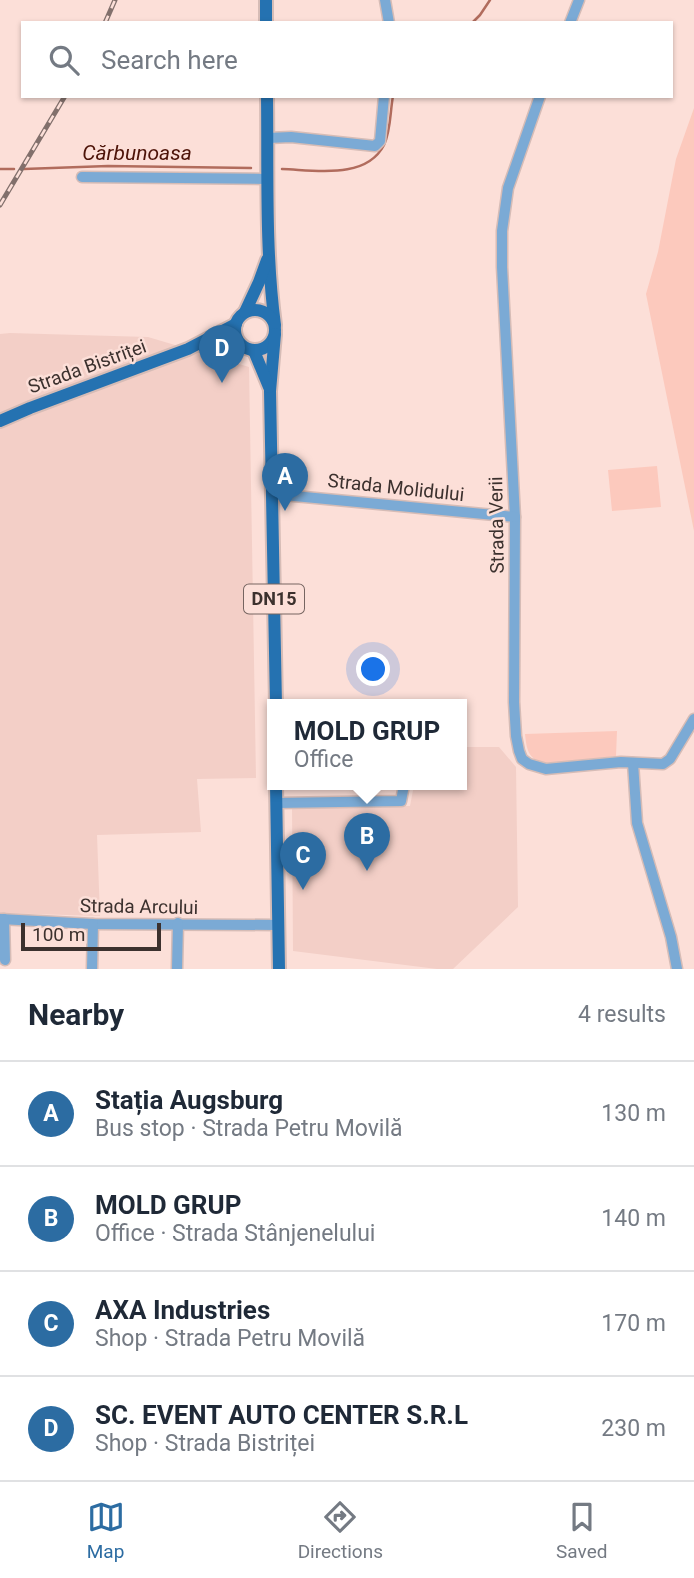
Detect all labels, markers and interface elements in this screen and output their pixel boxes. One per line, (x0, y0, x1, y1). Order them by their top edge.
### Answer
search box (21, 21, 673, 98)
icon: search (45, 41, 83, 79)
text: Search here (101, 45, 238, 75)
water label: Cărbunoasa (82, 141, 192, 165)
pin: D (199, 325, 245, 383)
street label: Strada Bistriței (25, 334, 149, 399)
pin: A (262, 453, 308, 511)
street label: Strada Molidului (327, 469, 465, 506)
street label: Strada Verii (484, 476, 509, 574)
road number: DN15 (244, 584, 304, 614)
your location (356, 652, 390, 686)
popup (267, 699, 467, 790)
text: MOLD GRUP (294, 716, 440, 746)
text: Office (294, 746, 354, 773)
pin: B (344, 813, 390, 871)
pin: C (280, 832, 326, 890)
street label: Strada Arcului (80, 894, 198, 919)
scale bar (21, 920, 161, 952)
text: 100 m (32, 923, 85, 946)
text: Nearby (28, 997, 124, 1032)
text: 4 results (578, 1001, 666, 1028)
text: Stația Augsburg (95, 1085, 283, 1115)
text: A (43, 1100, 59, 1127)
text: 130 m (601, 1100, 666, 1127)
text: Bus stop · Strada Petru Movilă (95, 1115, 403, 1142)
text: MOLD GRUP (95, 1190, 241, 1220)
text: B (44, 1205, 58, 1232)
text: 140 m (601, 1205, 666, 1232)
text: Office · Strada Stânjenelului (95, 1220, 375, 1247)
text: AXA Industries (95, 1295, 270, 1325)
text: C (43, 1310, 59, 1337)
text: 170 m (601, 1310, 666, 1337)
text: Shop · Strada Petru Movilă (95, 1325, 365, 1352)
text: SC. EVENT AUTO CENTER S.R.L (95, 1400, 468, 1430)
text: D (44, 1415, 58, 1442)
text: 230 m (601, 1415, 666, 1442)
text: Shop · Strada Bistriței (95, 1430, 315, 1457)
tab: Map (87, 1498, 125, 1563)
tab: Directions (298, 1498, 383, 1563)
tab: Saved (556, 1498, 607, 1563)

